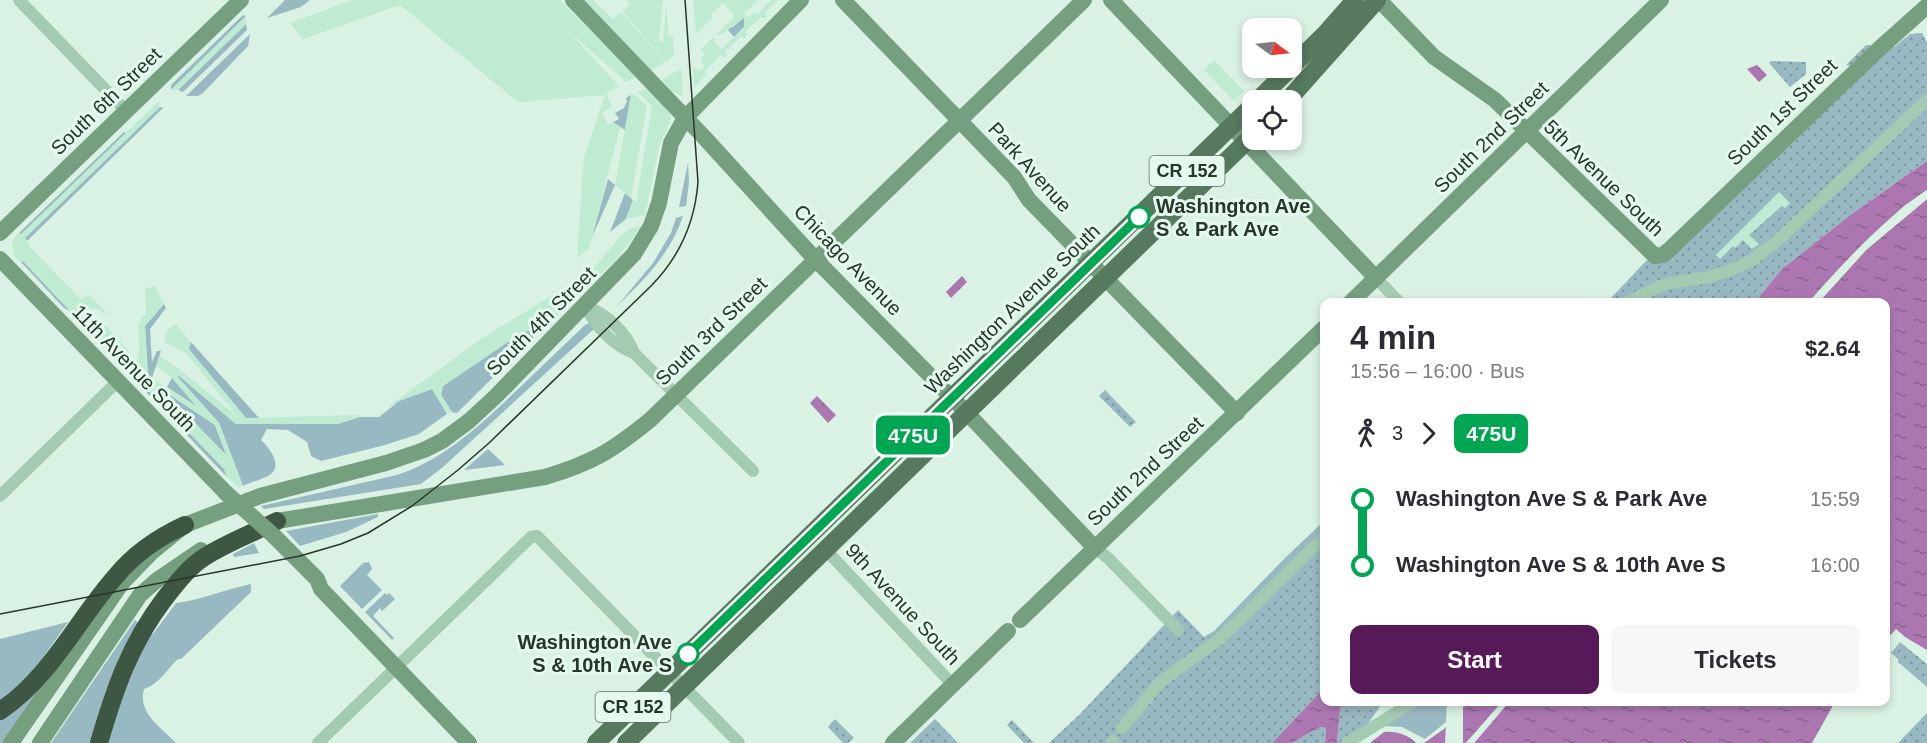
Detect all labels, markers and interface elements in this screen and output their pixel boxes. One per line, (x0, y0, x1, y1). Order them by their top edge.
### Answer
north arrow (1242, 18, 1302, 78)
map controls (1242, 18, 1302, 150)
street label: South 6th Street (46, 43, 166, 159)
street label: South 1st Street (1723, 54, 1842, 170)
street label: South 2nd Street (1429, 77, 1553, 197)
button: locate (1242, 90, 1302, 150)
street label: 5th Avenue South (1540, 115, 1668, 241)
street label: Park Avenue (984, 118, 1076, 216)
road number: CR 152 (1150, 156, 1224, 186)
place label: Washington Ave S & Park Ave (1156, 195, 1310, 240)
street label: Chicago Avenue (790, 200, 906, 320)
marker: Washington Ave S & Park Ave (1128, 206, 1150, 228)
street label: Washington Avenue South (920, 220, 1104, 398)
street label: South 4th Street (482, 262, 600, 380)
street label: South 3rd Street (651, 272, 771, 390)
street label: 11th Avenue South (68, 300, 200, 436)
text: 4 min (1350, 319, 1436, 356)
text: $2.64 (1805, 336, 1860, 361)
text: 15:56 – 16:00 · Bus (1350, 360, 1525, 382)
street label: South 2nd Street (1083, 411, 1208, 530)
line badge: 475U (871, 416, 955, 454)
icon: walk (1350, 417, 1383, 450)
icon: forward (1412, 417, 1445, 450)
text: 3 (1392, 422, 1403, 444)
text: 475U (1466, 422, 1516, 445)
text: 475U (888, 424, 938, 447)
text: Washington Ave S & Park Ave (1396, 486, 1707, 511)
text: 15:59 (1810, 488, 1860, 510)
street label: 9th Avenue South (841, 539, 965, 669)
text: Washington Ave S & 10th Ave S (1396, 552, 1726, 577)
text: 16:00 (1810, 554, 1860, 576)
button: Start (1350, 625, 1599, 694)
button: Tickets (1611, 625, 1860, 694)
place label: Washington Ave S & 10th Ave S (518, 631, 672, 676)
marker: Washington Ave S & 10th Ave S (677, 643, 699, 665)
road number: CR 152 (596, 692, 670, 722)

